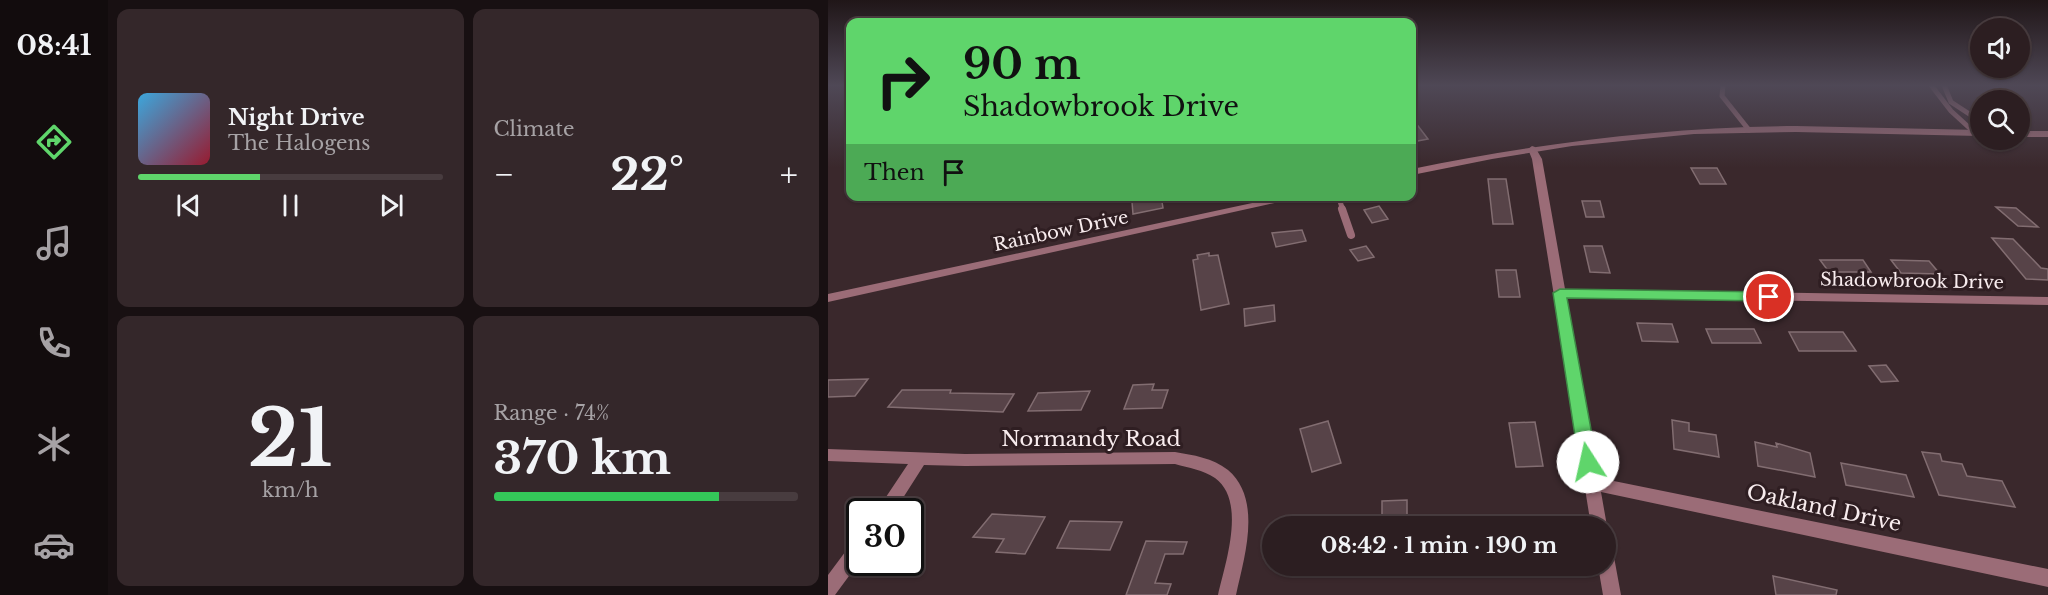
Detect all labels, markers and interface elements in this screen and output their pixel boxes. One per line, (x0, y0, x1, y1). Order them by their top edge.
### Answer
map controls (1970, 18, 2030, 150)
button: sound (1970, 18, 2030, 78)
text: 08:41 (17, 29, 91, 62)
text: 90 m (963, 38, 1081, 90)
icon: right (864, 42, 942, 120)
text: Shadowbrook Drive (963, 90, 1239, 123)
button: search (1970, 90, 2030, 150)
text: Night Drive (228, 104, 365, 131)
text: Climate (494, 117, 574, 141)
icon: directions (33, 121, 75, 163)
text: The Halogens (228, 131, 370, 155)
text: 22° (610, 146, 684, 202)
text: − (494, 154, 514, 195)
text: + (780, 154, 798, 195)
icon: arrive (937, 156, 970, 189)
text: Then (864, 159, 925, 186)
icon: previous (172, 189, 205, 222)
icon: pause (274, 189, 307, 222)
icon: next (375, 189, 408, 222)
street label: Rainbow Drive (992, 206, 1130, 256)
icon: music (33, 222, 75, 264)
street label: Shadowbrook Drive (1820, 268, 2004, 294)
pin (1743, 271, 1794, 322)
icon: arrive (1752, 280, 1785, 313)
icon: phone (33, 322, 75, 364)
text: 21 (248, 390, 333, 487)
text: Range · 74% (494, 401, 609, 425)
icon: climate (33, 423, 75, 465)
street label: Normandy Road (1001, 426, 1181, 452)
text: 370 km (494, 430, 671, 486)
position arrow (1556, 430, 1620, 494)
text: km/h (262, 478, 319, 502)
street label: Oakland Drive (1744, 479, 1904, 537)
speed limit sign: 30 (846, 498, 924, 576)
icon: car (33, 524, 75, 566)
text: 08:42 · 1 min · 190 m (1321, 532, 1557, 559)

